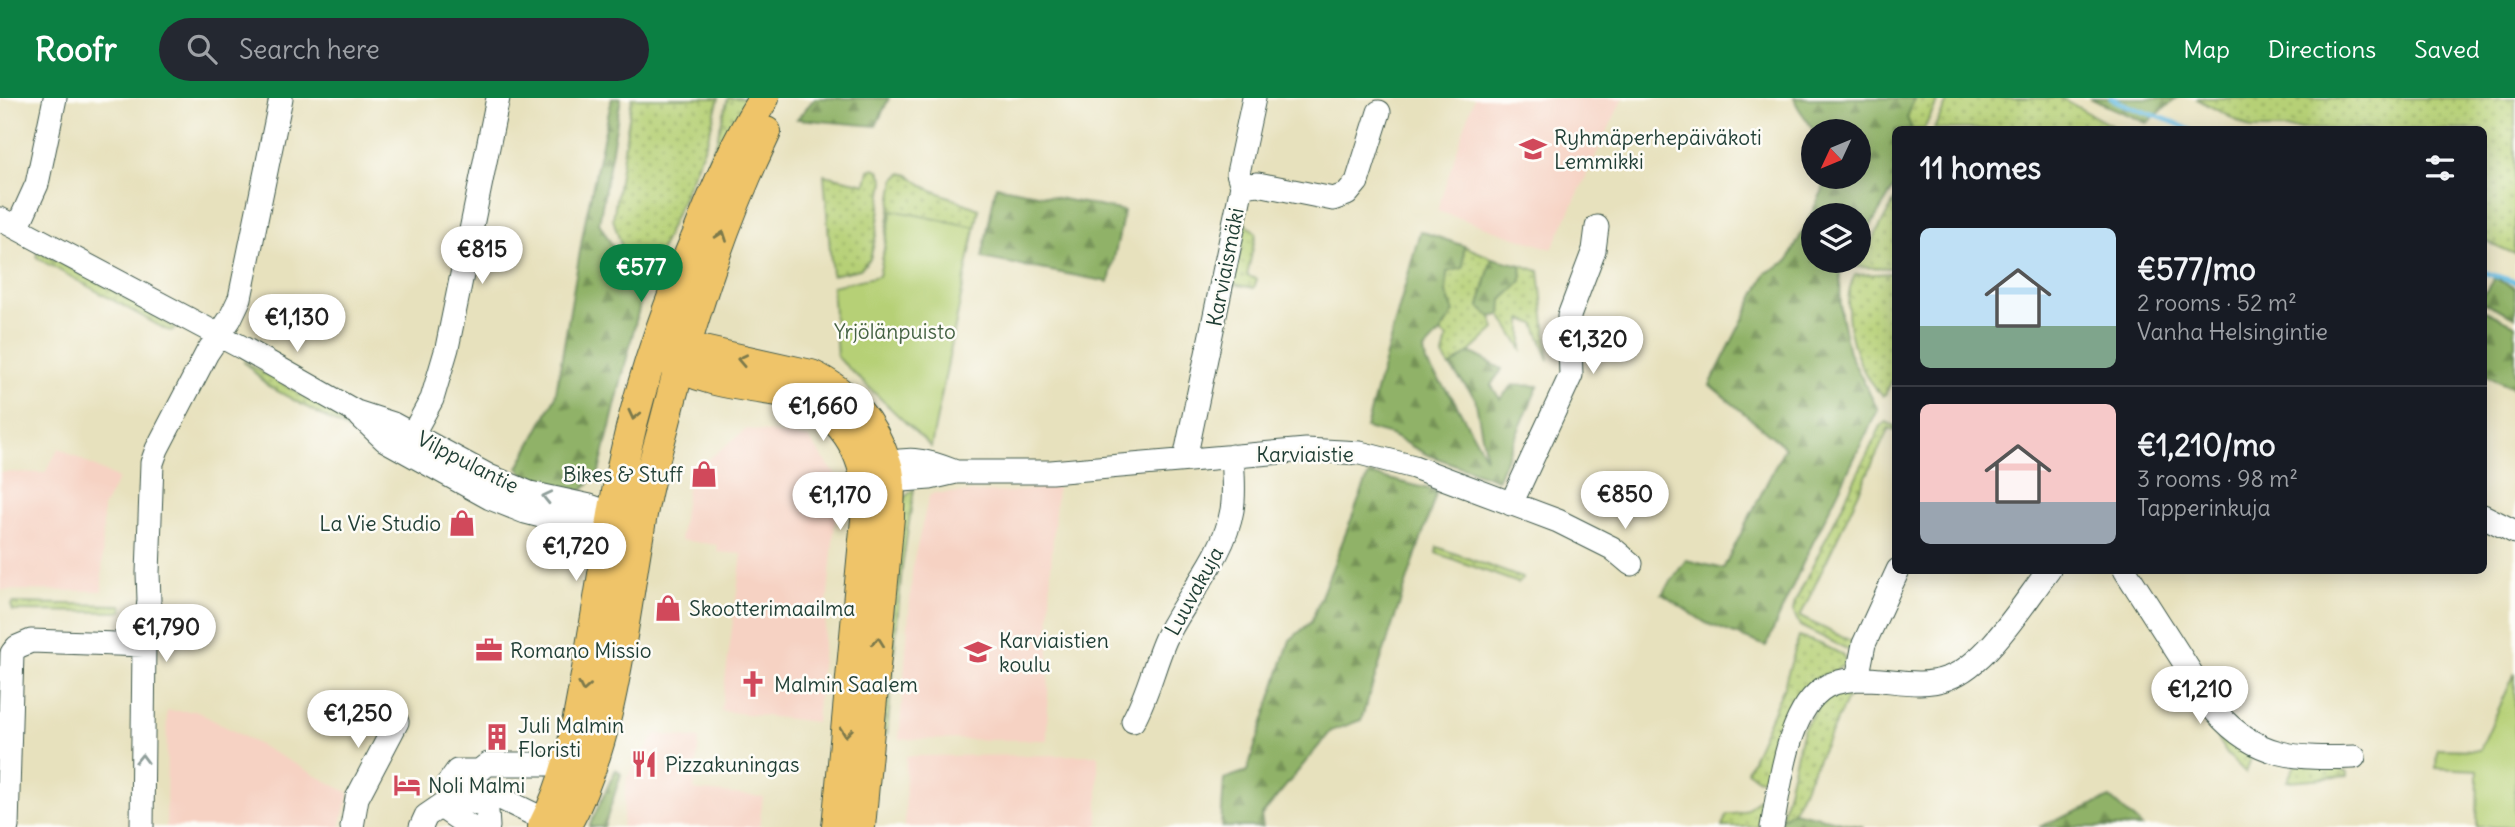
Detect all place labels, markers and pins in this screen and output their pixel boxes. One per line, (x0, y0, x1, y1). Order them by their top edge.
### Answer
place label: Ryhmäperhepäiväkoti Lemmikki (1554, 124, 1762, 175)
school or university icon: Ryhmäperhepäiväkoti Lemmikki (1518, 134, 1548, 164)
pin: €815 (441, 226, 523, 286)
pin: €577 (600, 244, 682, 304)
pin: €1,130 (240, 294, 354, 354)
pin: €1,320 (1536, 316, 1650, 376)
pin: €1,660 (766, 384, 880, 443)
shop icon: Bikes & Stuff (689, 459, 719, 489)
place label: Bikes & Stuff (563, 461, 684, 488)
pin: €1,170 (783, 472, 897, 532)
pin: €850 (1584, 472, 1666, 531)
shop icon: La Vie Studio (447, 508, 477, 538)
place label: La Vie Studio (319, 510, 441, 537)
pin: €1,720 (519, 524, 633, 583)
shop icon: Skootterimaailma (653, 593, 683, 623)
place label: Skootterimaailma (689, 595, 855, 622)
pin: €1,790 (109, 604, 223, 664)
place label: Karviaistien koulu (999, 627, 1109, 678)
office icon: Romano Missio (474, 635, 504, 665)
place label: Romano Missio (510, 637, 652, 664)
school or university icon: Karviaistien koulu (963, 637, 993, 667)
pin: €1,210 (2143, 666, 2257, 726)
church icon: Malmin Saalem (738, 669, 768, 699)
place label: Malmin Saalem (774, 671, 918, 698)
pin: €1,250 (301, 690, 415, 750)
place label: Juli Malmin Floristi (518, 712, 624, 763)
building icon: Juli Malmin Floristi (482, 722, 512, 752)
restaurant icon: Pizzakuningas (629, 749, 659, 779)
place label: Pizzakuningas (665, 751, 800, 778)
hotel icon: Noli Malmi (392, 770, 422, 800)
place label: Noli Malmi (428, 772, 525, 799)

